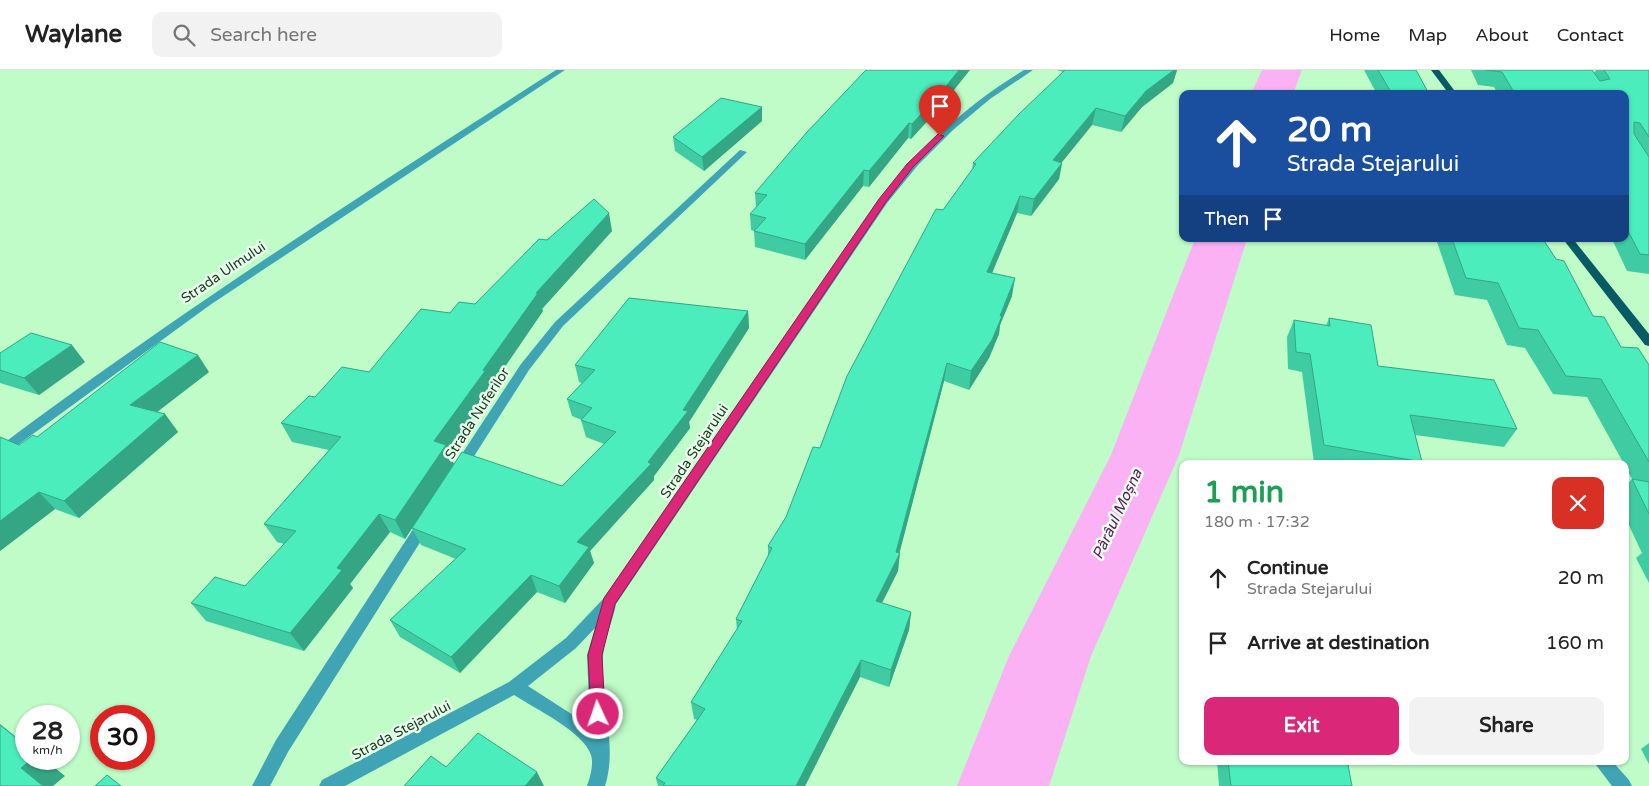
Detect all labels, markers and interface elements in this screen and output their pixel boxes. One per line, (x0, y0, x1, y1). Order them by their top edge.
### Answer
search box (152, 12, 502, 57)
text: Waylane (25, 20, 122, 49)
icon: search (170, 21, 198, 49)
text: Search here (210, 24, 317, 46)
text: Home (1329, 24, 1380, 46)
text: Map (1408, 24, 1447, 46)
text: About (1475, 24, 1529, 46)
text: Contact (1557, 24, 1624, 46)
pin (919, 85, 961, 136)
icon: arrive (926, 92, 954, 120)
text: 20 m (1287, 109, 1372, 151)
icon: ahead (1204, 110, 1269, 175)
text: Strada Stejarului (1287, 151, 1459, 177)
icon: arrive (1259, 205, 1287, 233)
text: Then (1204, 208, 1249, 230)
street label: Strada Ulmului (178, 238, 269, 307)
street label: Strada Nuferilor (441, 364, 514, 462)
street label: Strada Stejarului (657, 401, 732, 501)
water label: Pârâul Moșna (1088, 466, 1146, 562)
text: 1 min (1204, 474, 1284, 511)
button: close (1552, 477, 1604, 529)
text: 180 m · 17:32 (1204, 512, 1310, 532)
text: Continue (1247, 557, 1329, 579)
icon: ahead (1204, 564, 1232, 592)
text: 20 m (1558, 567, 1604, 589)
text: Strada Stejarului (1247, 579, 1372, 599)
icon: arrive (1204, 629, 1232, 657)
text: Arrive at destination (1247, 632, 1430, 654)
text: 160 m (1546, 632, 1604, 654)
position arrow (571, 687, 623, 739)
street label: Strada Stejarului (349, 697, 454, 764)
button: Exit (1204, 697, 1399, 755)
button: Share (1409, 697, 1604, 755)
speed limit sign: 30 (90, 705, 155, 770)
text: 28 (32, 716, 63, 746)
text: km/h (32, 743, 63, 757)

